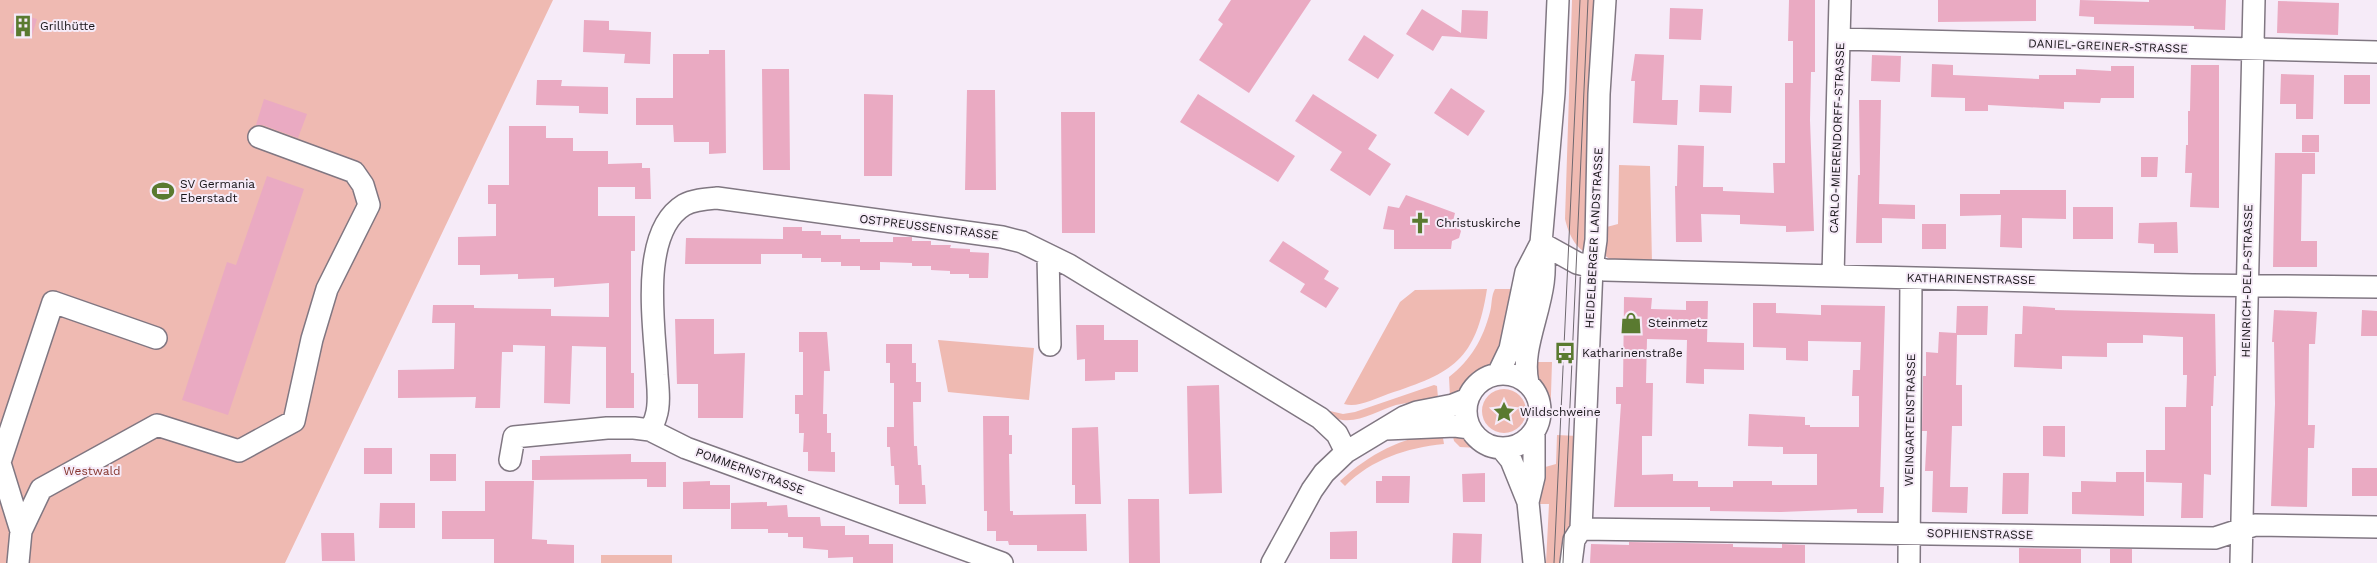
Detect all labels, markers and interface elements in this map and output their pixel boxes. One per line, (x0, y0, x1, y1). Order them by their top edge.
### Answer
building icon: Grillhütte (10, 13, 36, 39)
place label: Grillhütte (40, 19, 95, 33)
street label: DANIEL-GREINER-STRASSE (2028, 36, 2188, 56)
street label: CARLO-MIERENDORFF-STRASSE (1827, 42, 1847, 234)
street label: HEIDELBERGER LANDSTRASSE (1582, 147, 1606, 329)
place label: SV Germania Eberstadt (180, 177, 255, 205)
sports icon: SV Germania Eberstadt (150, 178, 176, 204)
street label: HEINRICH-DELP-STRASSE (2239, 204, 2255, 358)
church icon: Christuskirche (1407, 210, 1433, 236)
street label: OSTPREUSSENSTRASSE (859, 212, 1000, 243)
place label: Christuskirche (1436, 216, 1521, 230)
street label: KATHARINENSTRASSE (1906, 271, 2036, 287)
shop icon: Steinmetz (1618, 310, 1644, 336)
place label: Steinmetz (1648, 316, 1708, 330)
bus stop icon: Katharinenstraße (1552, 340, 1578, 366)
place label: Katharinenstraße (1582, 346, 1683, 360)
street label: WEINGARTENSTRASSE (1902, 353, 1918, 487)
place icon: Wildschweine (1491, 399, 1517, 425)
place label: Wildschweine (1520, 405, 1601, 419)
street label: POMMERNSTRASSE (694, 445, 807, 497)
park label: Westwald (63, 464, 121, 478)
street label: SOPHIENSTRASSE (1927, 526, 2034, 542)

